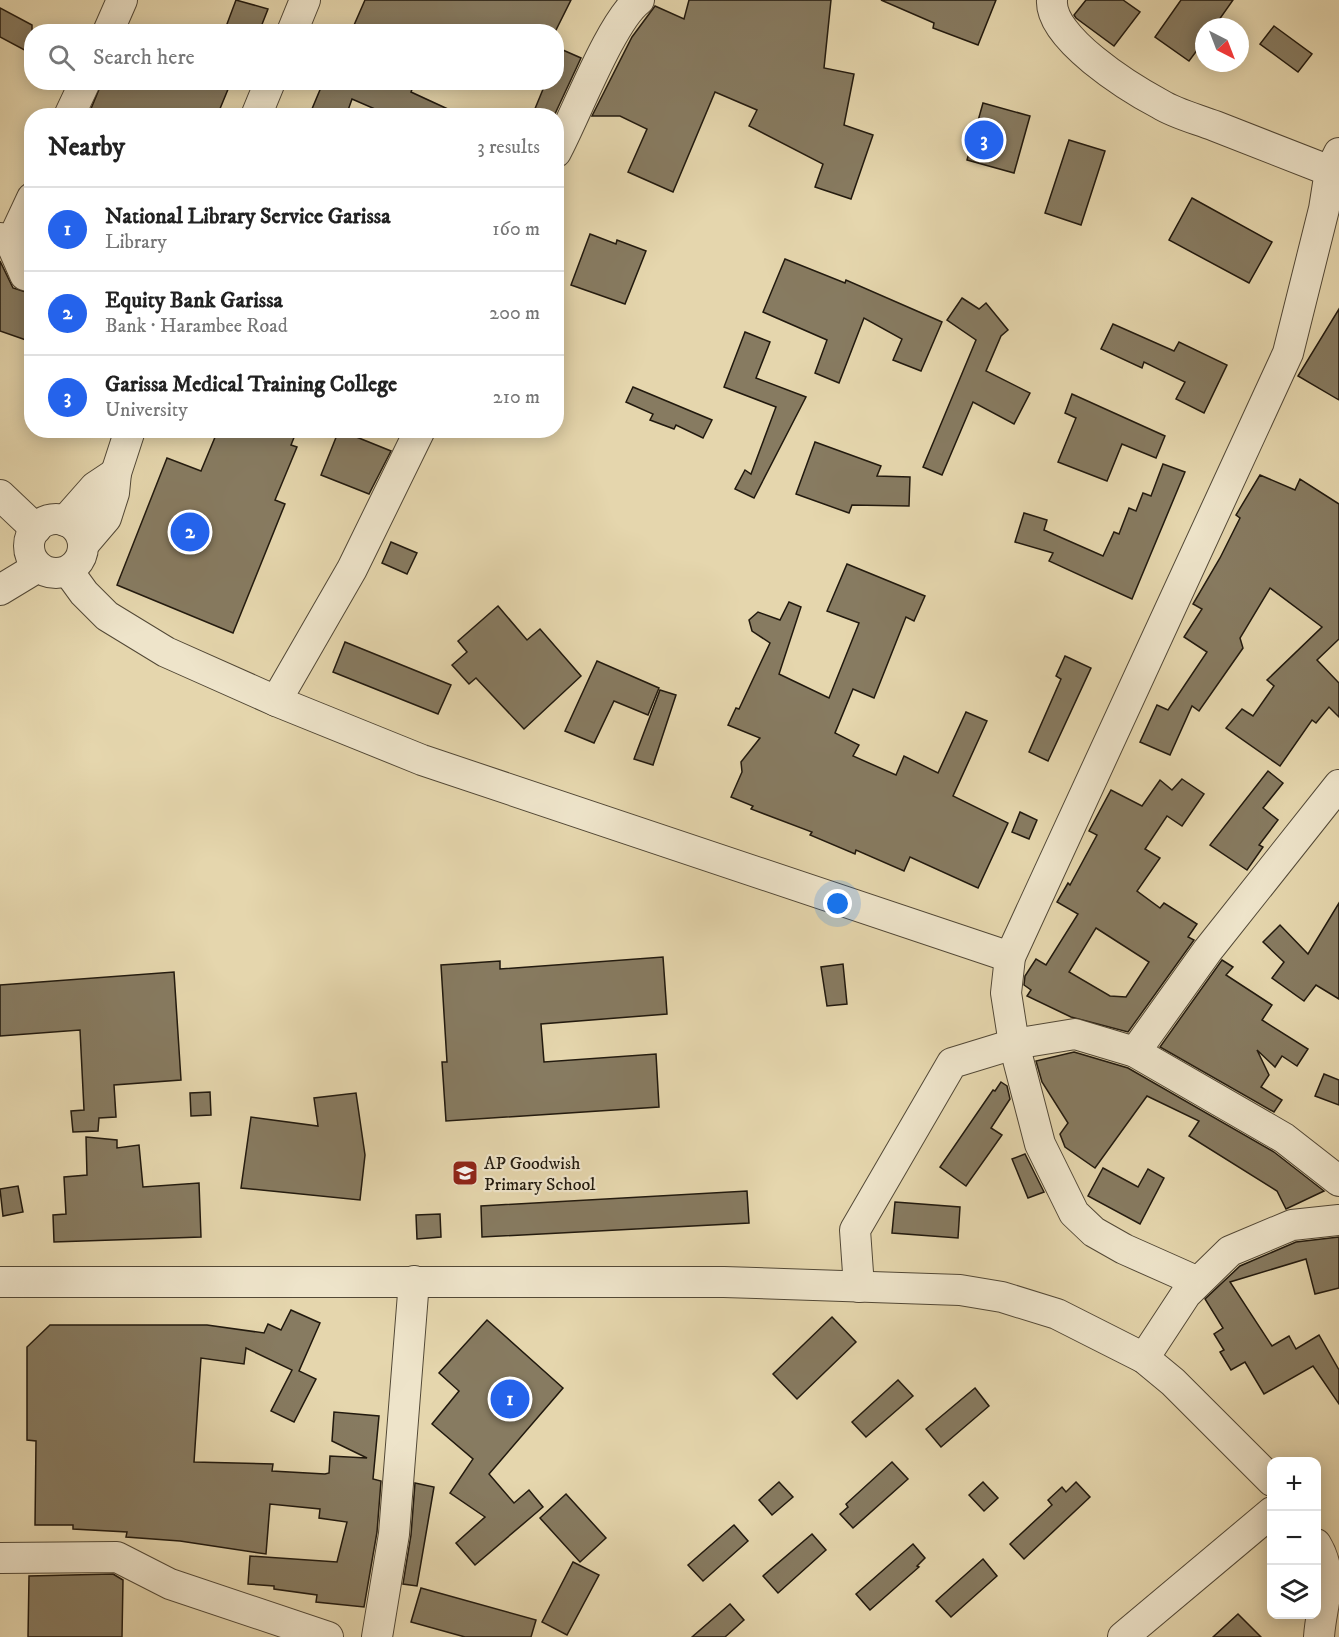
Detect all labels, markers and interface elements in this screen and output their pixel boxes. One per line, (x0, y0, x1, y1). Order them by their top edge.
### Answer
north arrow (1195, 18, 1249, 72)
search box (24, 24, 564, 90)
icon: search (45, 41, 78, 74)
text: Search here (93, 44, 195, 71)
pin: 3 (964, 118, 1004, 162)
text: Nearby (48, 131, 125, 164)
text: 3 results (477, 135, 540, 160)
text: National Library Service Garissa (105, 203, 391, 230)
text: 1 (64, 217, 71, 242)
text: 160 m (492, 217, 540, 242)
text: Library (105, 230, 167, 255)
text: Equity Bank Garissa (105, 287, 283, 314)
text: 2 (63, 301, 72, 326)
text: 200 m (489, 301, 540, 326)
text: Bank · Harambee Road (105, 314, 288, 339)
text: Garissa Medical Training College (105, 371, 397, 398)
text: 3 (64, 385, 71, 410)
text: 210 m (493, 385, 540, 410)
text: University (105, 398, 188, 423)
pin: 2 (170, 510, 210, 554)
your location (823, 889, 852, 918)
place label: AP Goodwish Primary School (484, 1153, 596, 1196)
school or university icon: AP Goodwish Primary School (450, 1158, 480, 1188)
pin: 1 (490, 1376, 530, 1422)
map controls (1267, 1457, 1321, 1619)
button: + (1267, 1457, 1321, 1511)
button: − (1267, 1511, 1321, 1565)
button: layers (1267, 1565, 1321, 1619)

